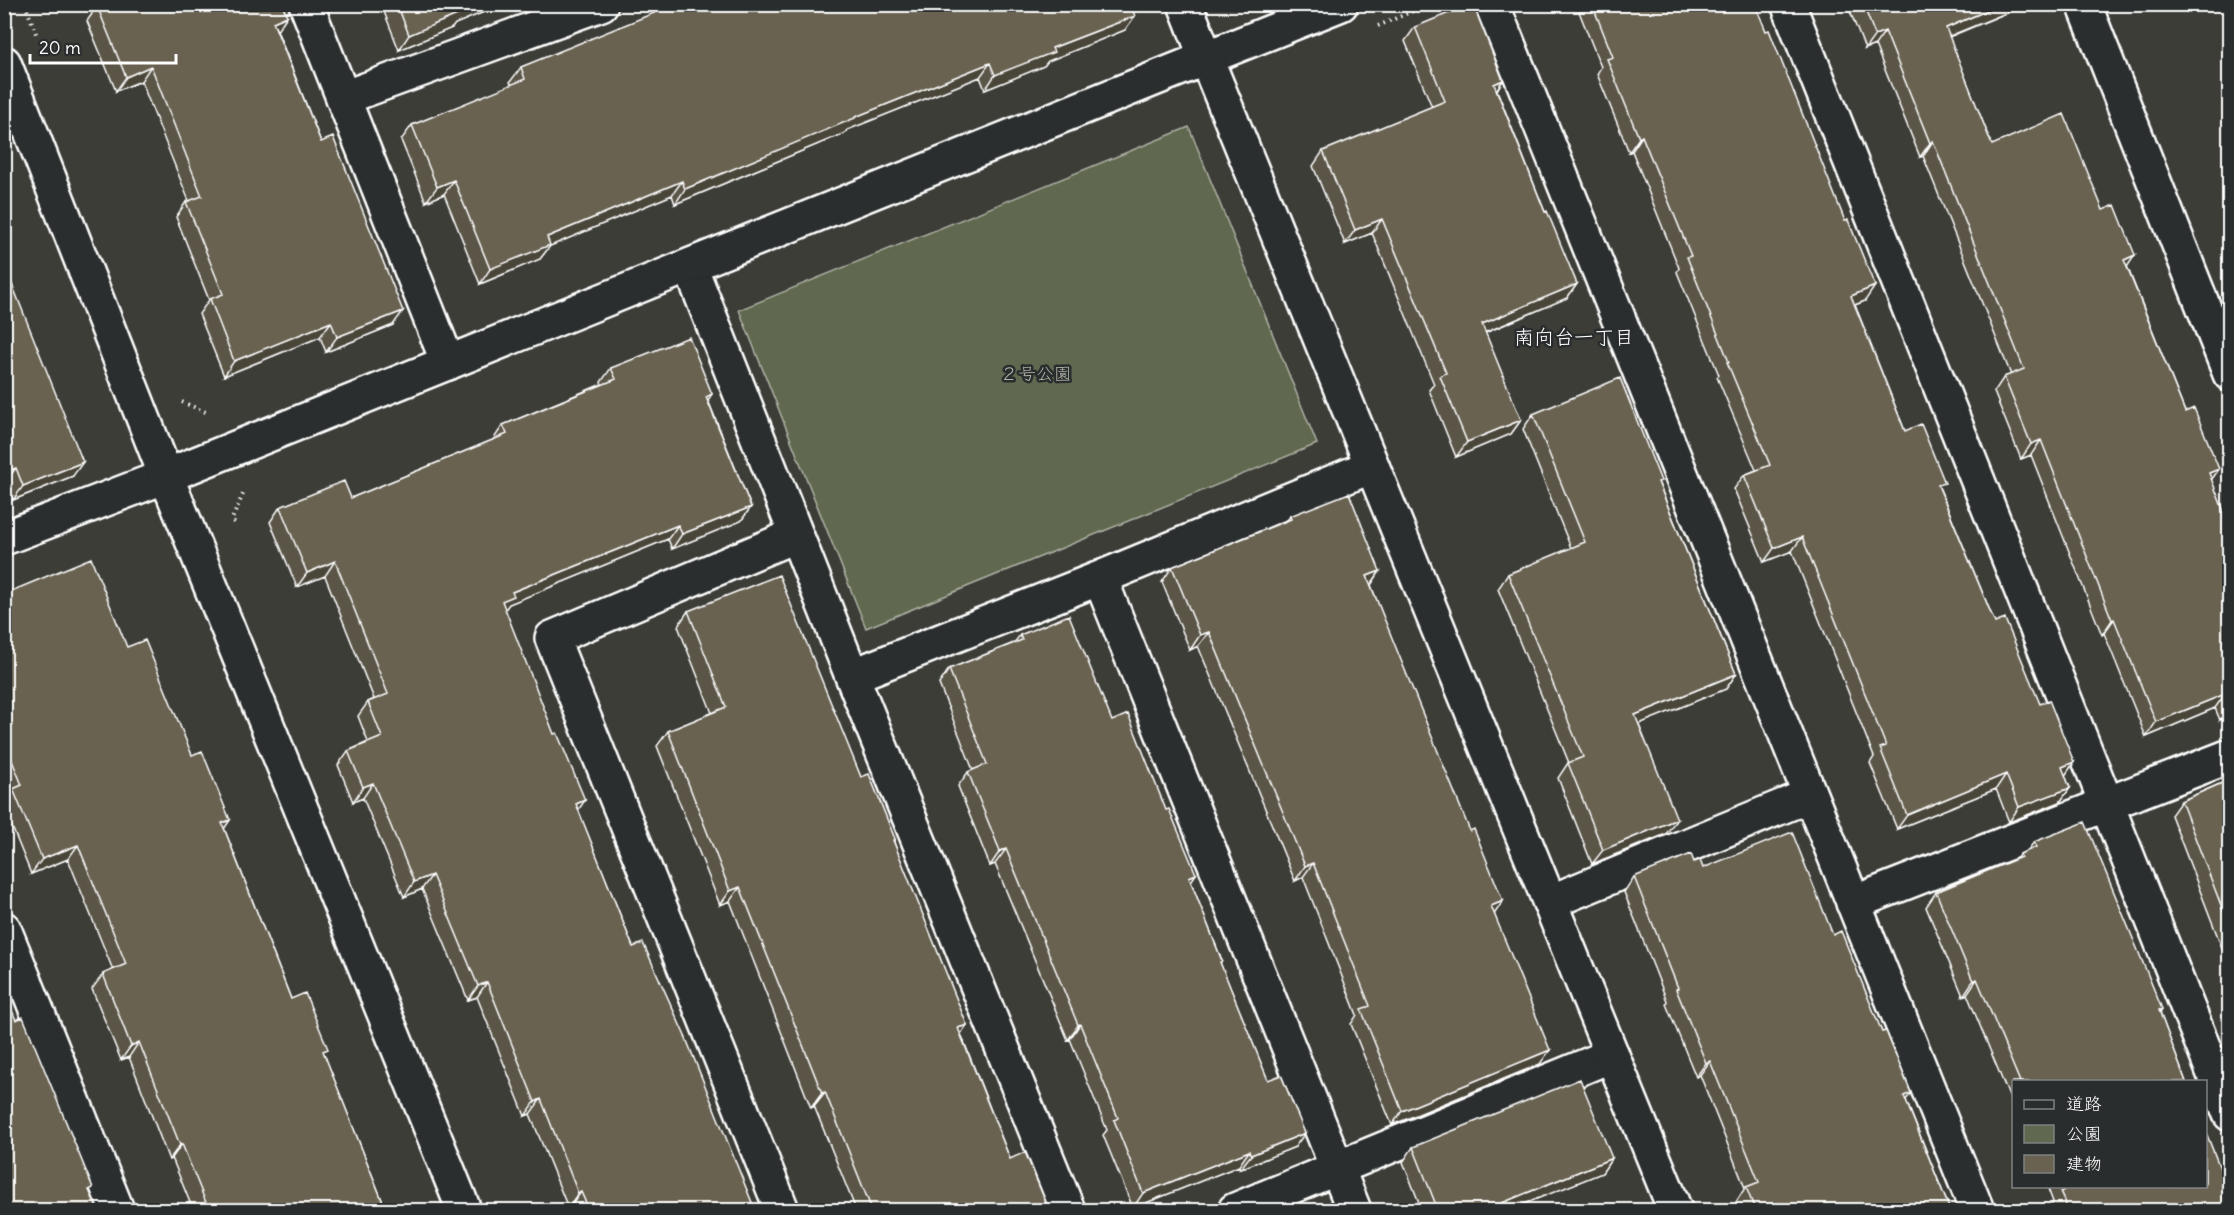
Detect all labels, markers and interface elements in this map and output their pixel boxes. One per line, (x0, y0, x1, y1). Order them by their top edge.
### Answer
scale bar (30, 27, 176, 65)
text: 20 m (39, 36, 81, 59)
district label: 南向台一丁目 (1514, 324, 1634, 349)
park label: ２号公園 (1000, 362, 1072, 385)
legend (2012, 1080, 2207, 1188)
text: 道路 (2066, 1092, 2102, 1115)
text: 公園 (2066, 1122, 2102, 1145)
text: 建物 (2066, 1152, 2102, 1175)

